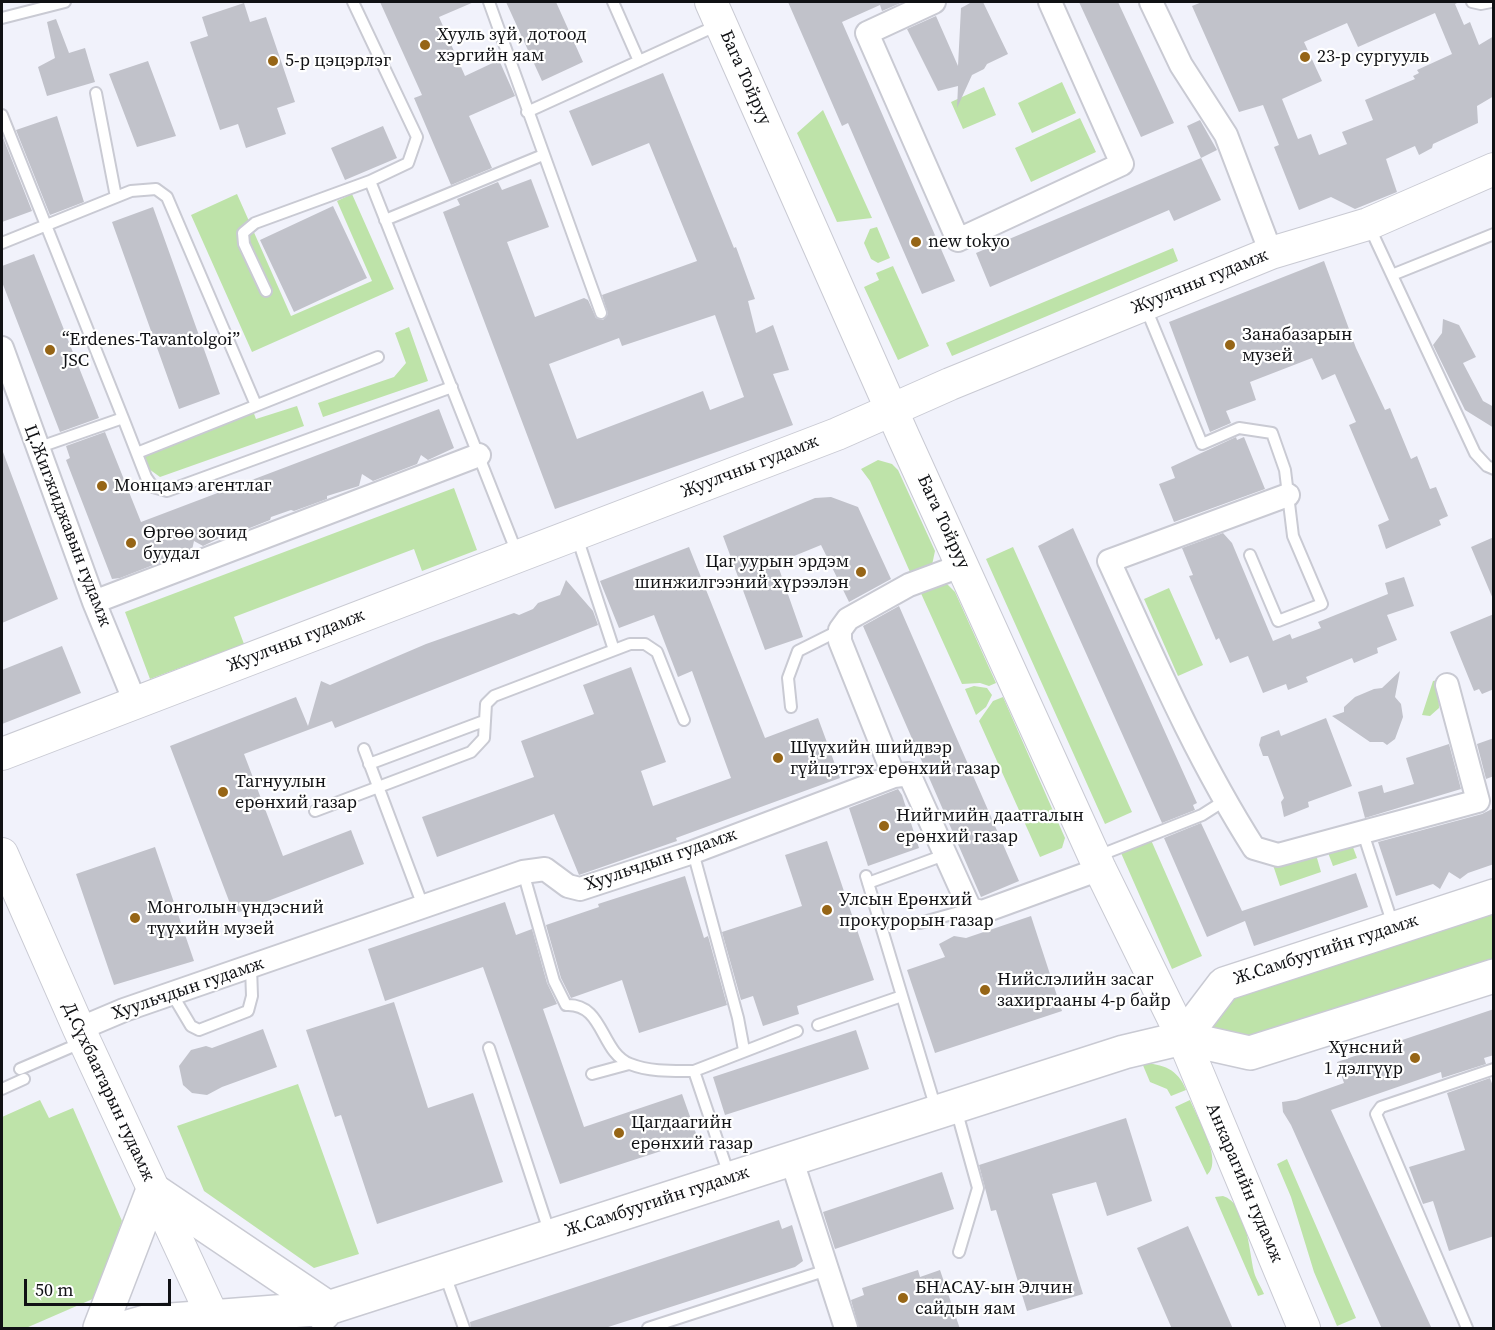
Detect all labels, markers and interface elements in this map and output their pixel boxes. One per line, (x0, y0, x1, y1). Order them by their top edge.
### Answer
place label: Хууль зүй, дотоод хэргийн яам (437, 24, 587, 66)
street label: Бага Тойруу (715, 27, 775, 129)
marker: Хууль зүй, дотоод хэргийн яам (418, 38, 432, 52)
place label: 23-р сургууль (1317, 46, 1429, 68)
place label: 5-р цэцэрлэг (285, 50, 391, 72)
marker: 23-р сургууль (1298, 50, 1312, 64)
marker: 5-р цэцэрлэг (266, 54, 280, 68)
place label: new tokyo (928, 231, 1010, 253)
marker: new tokyo (909, 235, 923, 249)
street label: Жуулчны гудамж (1128, 245, 1272, 319)
place label: Занабазарын музей (1242, 324, 1352, 366)
place label: “Erdenes-Tavantolgoi” JSC (62, 329, 240, 372)
marker: Занабазарын музей (1223, 338, 1237, 352)
marker: “Erdenes-Tavantolgoi” JSC (43, 343, 57, 357)
street label: Ц.Жигжиджавын гудамж (19, 422, 115, 630)
street label: Жуулчны гудамж (678, 431, 822, 503)
street label: Бага Тойруу (912, 471, 974, 573)
place label: Монцамэ агентлаг (114, 475, 272, 497)
marker: Монцамэ агентлаг (95, 479, 109, 493)
place label: Өргөө зочид буудал (143, 522, 247, 564)
marker: Өргөө зочид буудал (124, 536, 138, 550)
place label: Цаг уурын эрдэм шинжилгээний хүрээлэн (634, 551, 849, 594)
marker: Цаг уурын эрдэм шинжилгээний хүрээлэн (854, 565, 868, 579)
street label: Жуулчны гудамж (224, 605, 368, 677)
place label: Шүүхийн шийдвэр гүйцэтгэх ерөнхий газар (790, 737, 1000, 780)
marker: Шүүхийн шийдвэр гүйцэтгэх ерөнхий газар (771, 751, 785, 765)
place label: Тагнуулын ерөнхий газар (235, 771, 357, 814)
marker: Тагнуулын ерөнхий газар (216, 785, 230, 799)
place label: Нийгмийн даатгалын ерөнхий газар (896, 805, 1084, 848)
marker: Нийгмийн даатгалын ерөнхий газар (877, 819, 891, 833)
street label: Хуульчдын гудамж (582, 824, 740, 896)
place label: Улсын Ерөнхий прокурорын газар (839, 889, 994, 932)
place label: Монголын үндэсний түүхийн музей (147, 897, 324, 940)
marker: Улсын Ерөнхий прокурорын газар (820, 903, 834, 917)
street label: Ж.Самбуугийн гудамж (1231, 910, 1421, 990)
marker: Монголын үндэсний түүхийн музей (128, 911, 142, 925)
street label: Хуульчдын гудамж (109, 953, 267, 1025)
place label: Нийслэлийн засаг захиргааны 4-р байр (997, 969, 1171, 1012)
marker: Нийслэлийн засаг захиргааны 4-р байр (978, 983, 992, 997)
street label: Д.Сүхбаатарын гудамж (57, 999, 159, 1185)
place label: Хүнсний 1 дэлгүүр (1324, 1037, 1403, 1080)
marker: Хүнсний 1 дэлгүүр (1408, 1051, 1422, 1065)
street label: Анкарагийн гудамж (1201, 1100, 1287, 1266)
place label: Цагдаагийн ерөнхий газар (631, 1112, 753, 1154)
marker: Цагдаагийн ерөнхий газар (612, 1126, 626, 1140)
street label: Ж.Самбуугийн гудамж (562, 1162, 752, 1242)
scale bar (27, 1267, 174, 1305)
text: 50 m (35, 1277, 73, 1302)
place label: БНАСАУ-ын Элчин сайдын яам (915, 1277, 1073, 1320)
marker: БНАСАУ-ын Элчин сайдын яам (896, 1291, 910, 1305)

